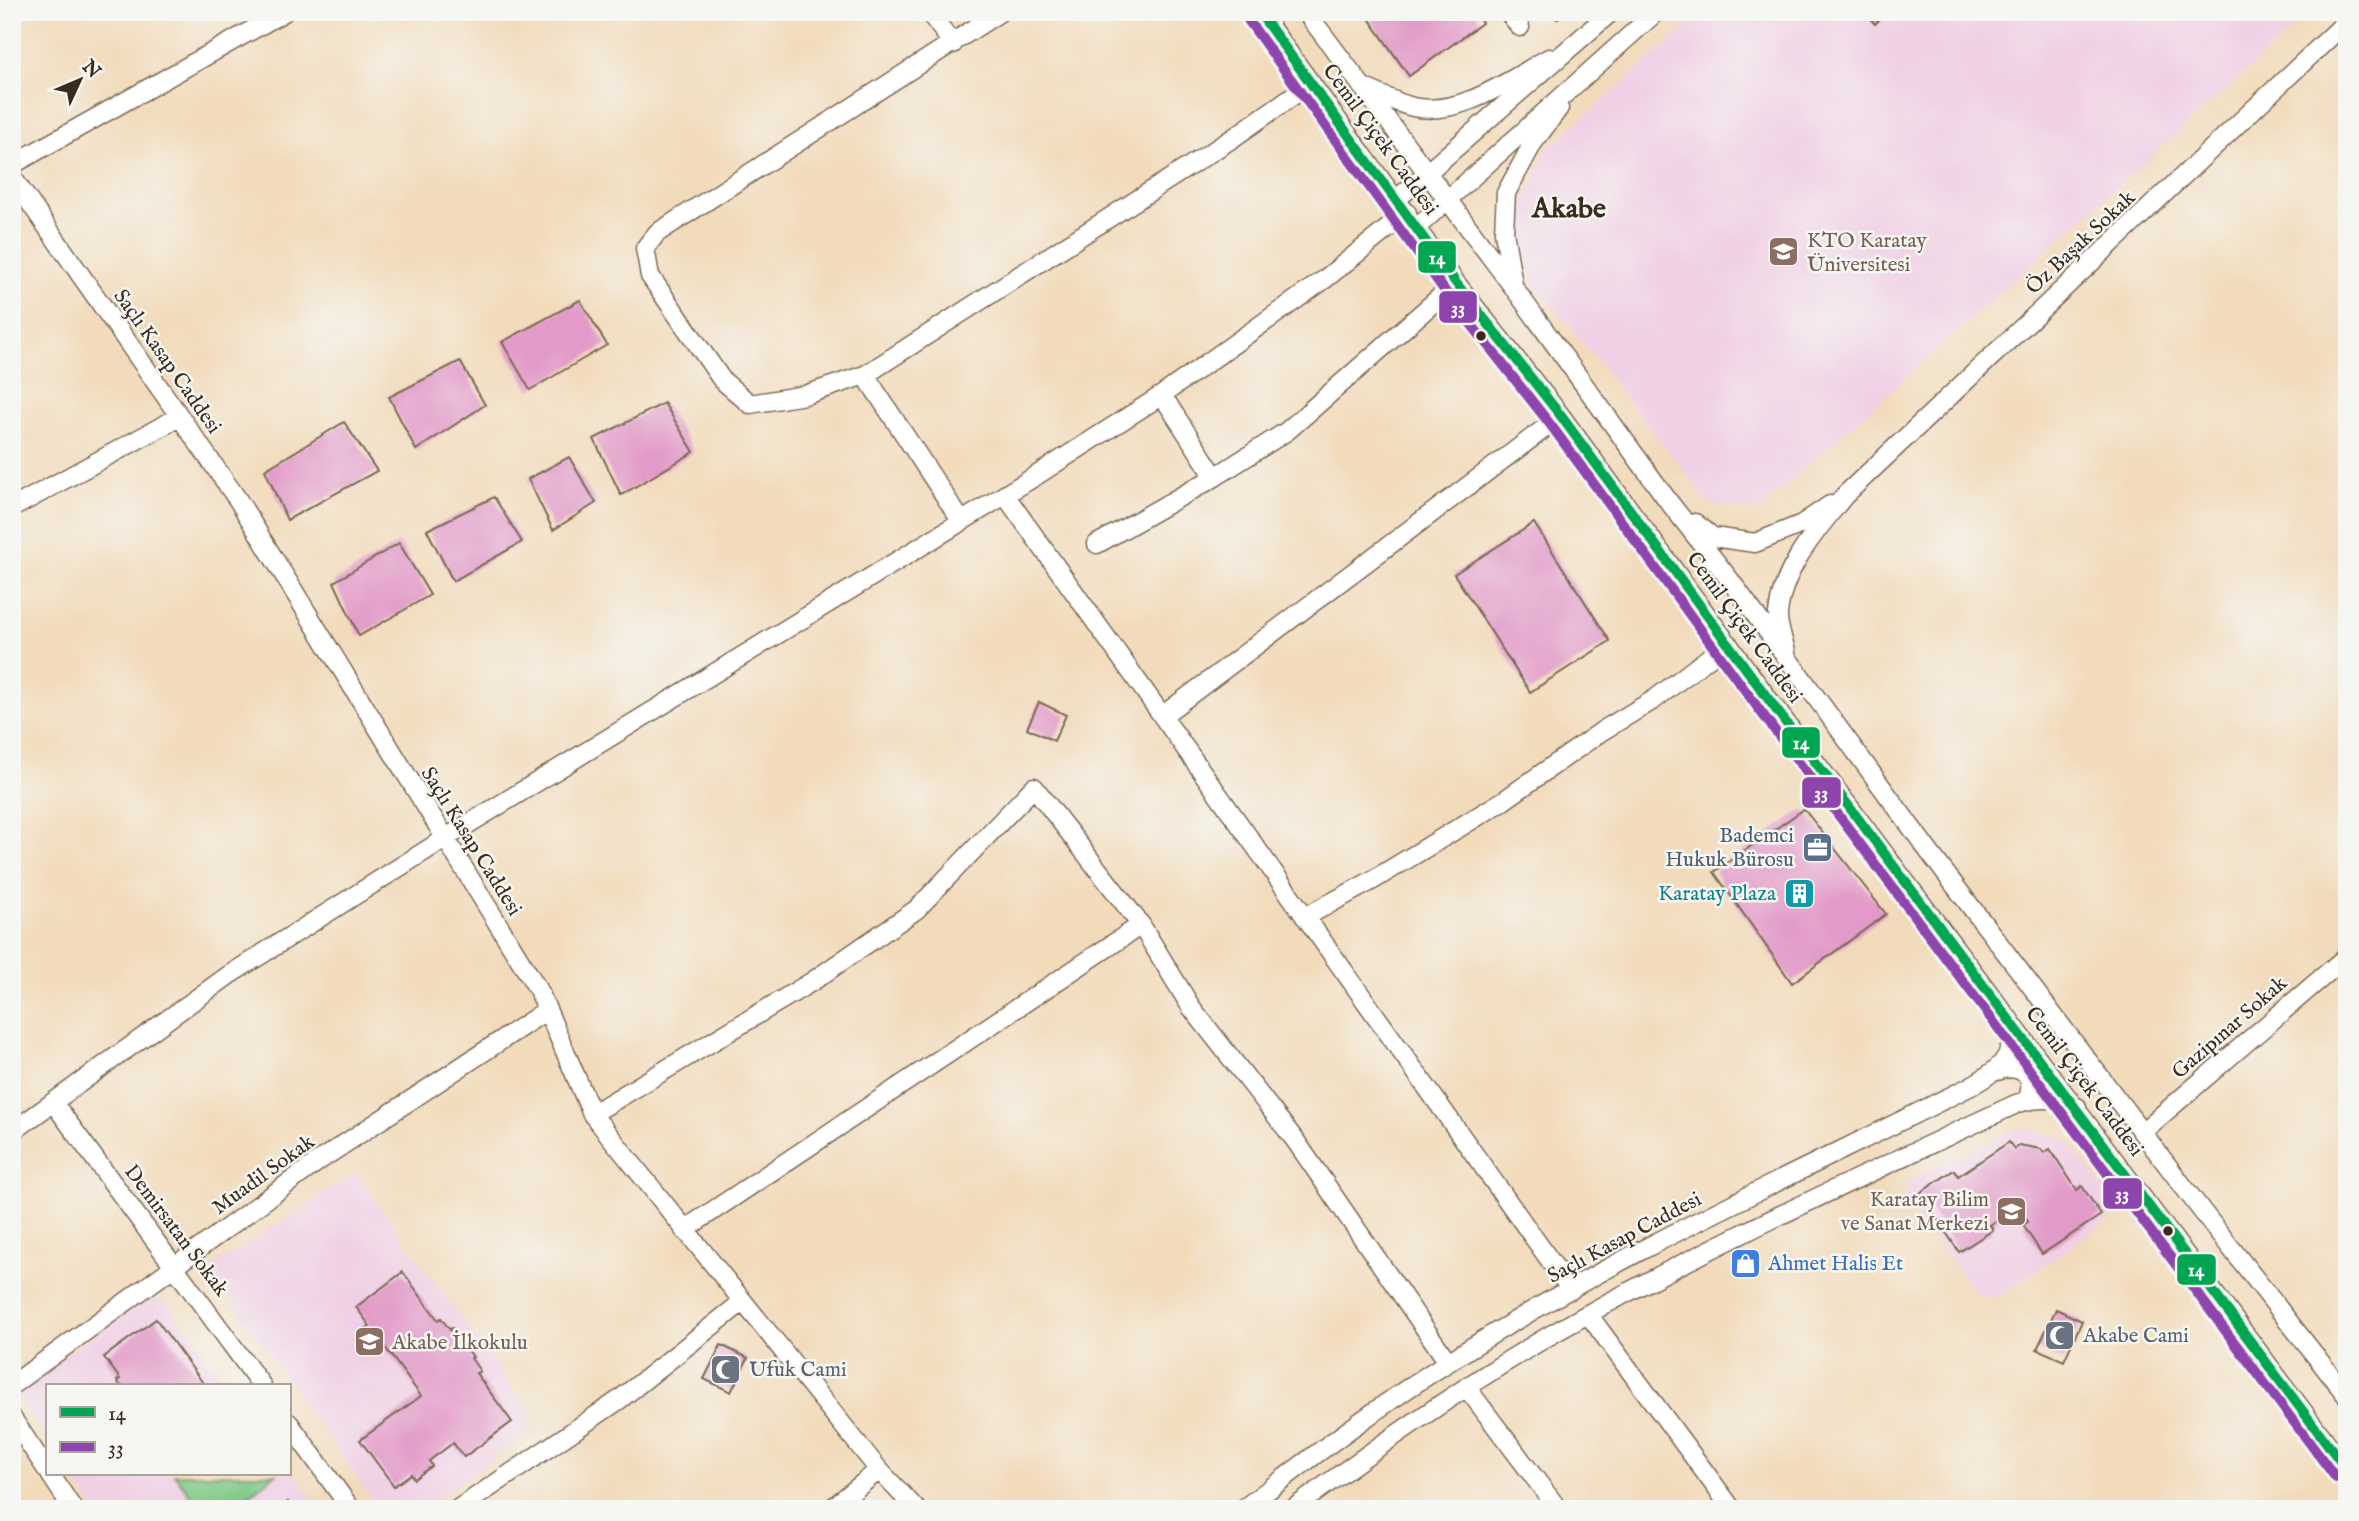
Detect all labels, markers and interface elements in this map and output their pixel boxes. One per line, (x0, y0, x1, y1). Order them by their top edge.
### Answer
north arrow (46, 46, 116, 116)
text: N (76, 55, 106, 84)
street label: Cemil Çiçek Caddesi (1316, 59, 1444, 221)
street label: Öz Başak Sokak (2020, 185, 2142, 301)
district label: Akabe (1531, 192, 1606, 227)
place label: KTO Karatay Üniversitesi (1807, 228, 1927, 279)
school or university icon: KTO Karatay Üniversitesi (1767, 235, 1801, 269)
line badge: 14 (1417, 240, 1457, 274)
text: 14 (1429, 247, 1446, 271)
street label: Saçlı Kasap Caddesi (107, 284, 227, 439)
line badge: 33 (1438, 290, 1478, 324)
text: 33 (1451, 297, 1465, 321)
unlabelled marker (1474, 329, 1488, 343)
street label: Cemil Çiçek Caddesi (1680, 547, 1808, 709)
line badge: 14 (1781, 726, 1821, 759)
text: 14 (1793, 732, 1810, 756)
street label: Saçlı Kasap Caddesi (414, 762, 527, 921)
line badge: 33 (1801, 776, 1842, 809)
text: 33 (1814, 782, 1828, 806)
place label: Bademci Hukuk Bürosu (1665, 823, 1794, 874)
office icon: Bademci Hukuk Bürosu (1800, 830, 1834, 864)
building icon: Karatay Plaza (1782, 876, 1816, 910)
place label: Karatay Plaza (1658, 881, 1777, 908)
street label: Gazipınar Sokak (2167, 970, 2294, 1086)
street label: Cemil Çiçek Caddesi (2019, 1002, 2149, 1162)
street label: Muadil Sokak (207, 1129, 321, 1221)
street label: Demirsatan Sokak (117, 1160, 235, 1303)
line badge: 33 (2102, 1177, 2143, 1210)
text: 33 (2115, 1183, 2129, 1207)
street label: Saçlı Kasap Caddesi (1543, 1186, 1706, 1290)
place label: Karatay Bilim ve Sanat Merkezi (1841, 1187, 1989, 1238)
school or university icon: Karatay Bilim ve Sanat Merkezi (1995, 1194, 2029, 1228)
unlabelled marker (2161, 1224, 2175, 1238)
shop icon: Ahmet Halis Et (1728, 1246, 1762, 1280)
place label: Ahmet Halis Et (1767, 1251, 1903, 1278)
line badge: 14 (2176, 1253, 2217, 1286)
text: 14 (2188, 1259, 2205, 1283)
mosque icon: Akabe Cami (2043, 1318, 2077, 1352)
place label: Akabe Cami (2082, 1323, 2189, 1350)
school or university icon: Akabe İlkokulu (352, 1325, 386, 1359)
place label: Akabe İlkokulu (391, 1330, 528, 1357)
mosque icon: Ufuk Cami (709, 1352, 743, 1386)
place label: Ufuk Cami (749, 1357, 847, 1384)
legend (46, 1384, 290, 1476)
text: 14 (108, 1401, 127, 1428)
text: 33 (108, 1435, 124, 1462)

